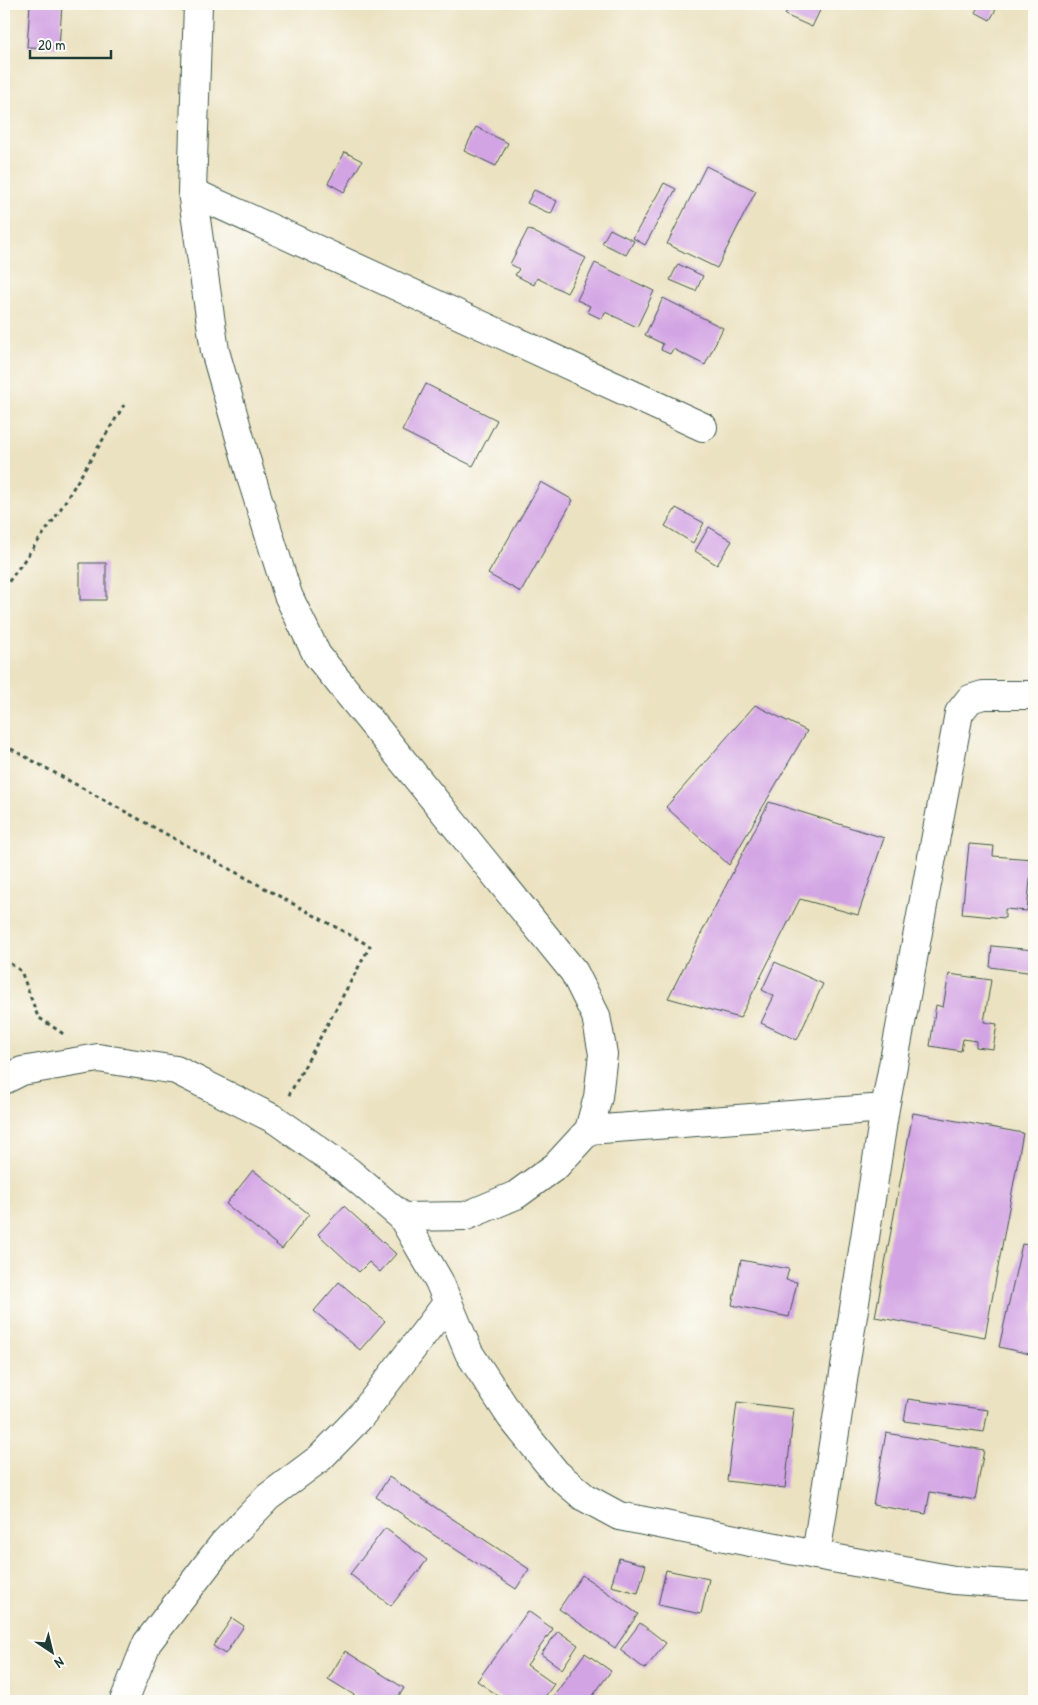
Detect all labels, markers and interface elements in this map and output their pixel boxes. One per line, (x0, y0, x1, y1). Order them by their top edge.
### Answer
scale bar (30, 28, 111, 60)
text: 20 m (38, 34, 65, 55)
north arrow (28, 1628, 78, 1678)
text: N (51, 1653, 68, 1673)

